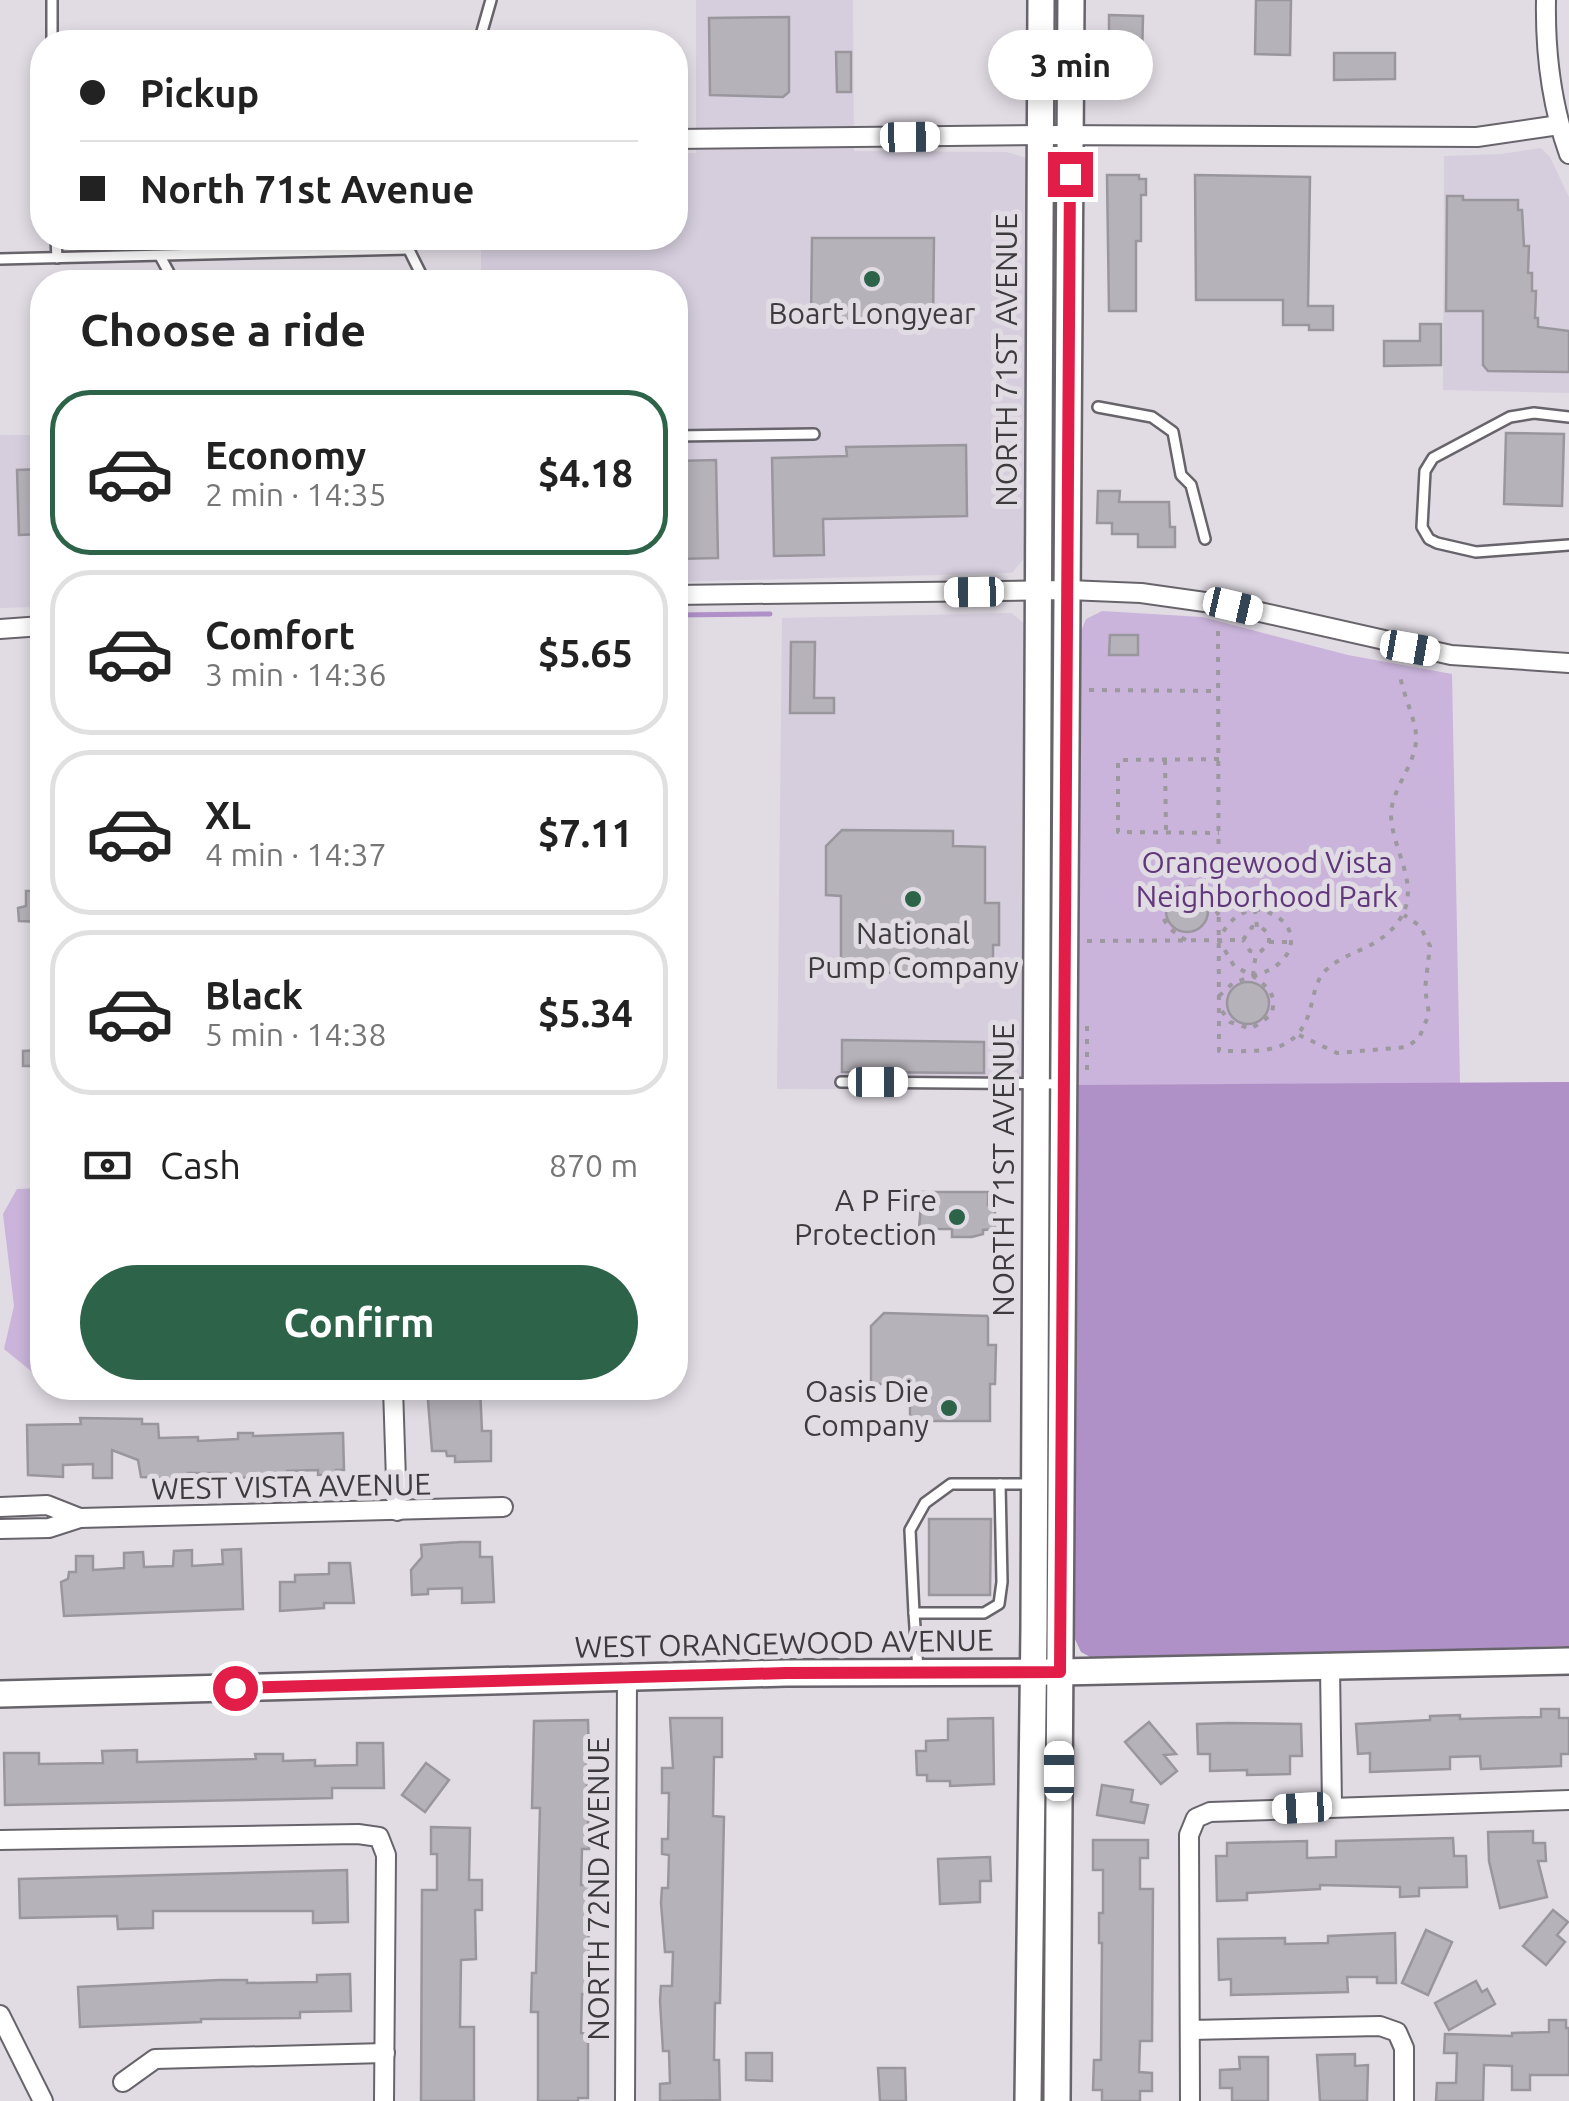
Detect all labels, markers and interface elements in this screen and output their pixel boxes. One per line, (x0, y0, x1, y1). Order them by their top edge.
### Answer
callout: 3 min (988, 29, 1152, 99)
text: 3 min (1030, 47, 1111, 83)
text: Pickup (140, 72, 259, 114)
car (880, 121, 940, 153)
route end (1048, 152, 1093, 197)
text: North 71st Avenue (140, 168, 474, 210)
street label: NORTH 71ST AVENUE (989, 213, 1023, 507)
marker: Boart Longyear (861, 268, 883, 290)
place label: Boart Longyear (769, 296, 976, 330)
text: Choose a ride (80, 304, 366, 355)
icon: car (85, 428, 175, 518)
text: Economy (205, 434, 366, 476)
text: $4.18 (538, 452, 633, 494)
text: 2 min · 14:35 (205, 476, 387, 512)
car (944, 576, 1004, 608)
car (1200, 585, 1266, 627)
icon: car (85, 608, 175, 698)
text: Comfort (205, 614, 355, 656)
car (1378, 628, 1442, 668)
text: $5.65 (538, 632, 633, 674)
text: 3 min · 14:36 (205, 656, 387, 692)
icon: car (85, 788, 175, 878)
text: XL (205, 794, 251, 836)
text: $7.11 (538, 812, 633, 854)
text: 4 min · 14:37 (205, 836, 387, 872)
park label: Orangewood Vista Neighborhood Park (1136, 845, 1398, 913)
marker: National Pump Company (902, 888, 924, 910)
place label: National Pump Company (807, 916, 1019, 984)
icon: car (85, 968, 175, 1058)
text: Black (205, 974, 303, 1016)
text: $5.34 (538, 992, 633, 1034)
text: 5 min · 14:38 (205, 1016, 387, 1052)
street label: NORTH 71ST AVENUE (986, 1023, 1020, 1317)
car (848, 1067, 908, 1097)
icon: cash (80, 1138, 135, 1193)
text: Cash (160, 1144, 241, 1186)
text: 870 m (549, 1147, 638, 1183)
place label: A P Fire Protection (794, 1183, 937, 1251)
marker: A P Fire Protection (946, 1206, 968, 1228)
button: Confirm (80, 1265, 638, 1380)
place label: Oasis Die Company (803, 1374, 929, 1442)
marker: Oasis Die Company (938, 1397, 960, 1419)
street label: WEST VISTA AVENUE (151, 1467, 431, 1505)
street label: WEST ORANGEWOOD AVENUE (574, 1622, 994, 1664)
route start (213, 1666, 258, 1711)
street label: NORTH 72ND AVENUE (581, 1737, 615, 2041)
car (1044, 1741, 1074, 1801)
car (1271, 1791, 1333, 1825)

